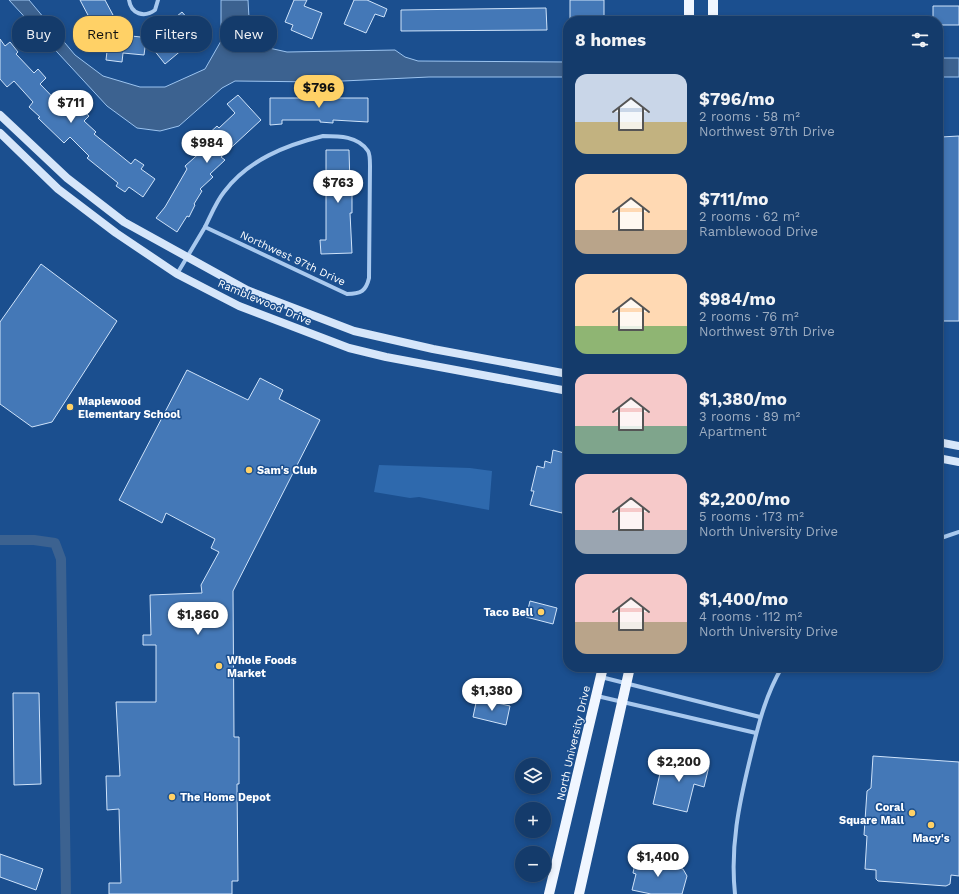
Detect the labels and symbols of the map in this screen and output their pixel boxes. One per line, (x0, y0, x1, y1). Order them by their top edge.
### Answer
pin: $796 (295, 75, 343, 109)
pin: $711 (47, 90, 95, 124)
pin: $984 (183, 130, 231, 164)
pin: $763 (314, 170, 362, 204)
street label: Northwest 97th Drive (238, 228, 348, 289)
street label: Ramblewood Drive (216, 277, 314, 328)
place label: Maplewood Elementary School (78, 395, 181, 421)
marker: Maplewood Elementary School (65, 402, 75, 412)
place label: Sam's Club (257, 464, 317, 477)
marker: Sam's Club (244, 465, 254, 475)
pin: $1,860 (165, 602, 231, 636)
place label: Taco Bell (483, 606, 533, 619)
marker: Taco Bell (536, 607, 546, 617)
place label: Whole Foods Market (227, 654, 297, 680)
marker: Whole Foods Market (214, 661, 224, 671)
pin: $1,380 (459, 678, 525, 712)
street label: North University Drive (554, 684, 593, 802)
pin: $2,200 (646, 749, 712, 783)
place label: The Home Depot (180, 791, 271, 804)
marker: The Home Depot (167, 792, 177, 802)
place label: Coral Square Mall (839, 801, 904, 827)
marker: Coral Square Mall (907, 808, 917, 818)
marker: Macy's (926, 820, 936, 830)
place label: Macy's (912, 832, 950, 845)
pin: $1,400 (625, 844, 691, 878)

